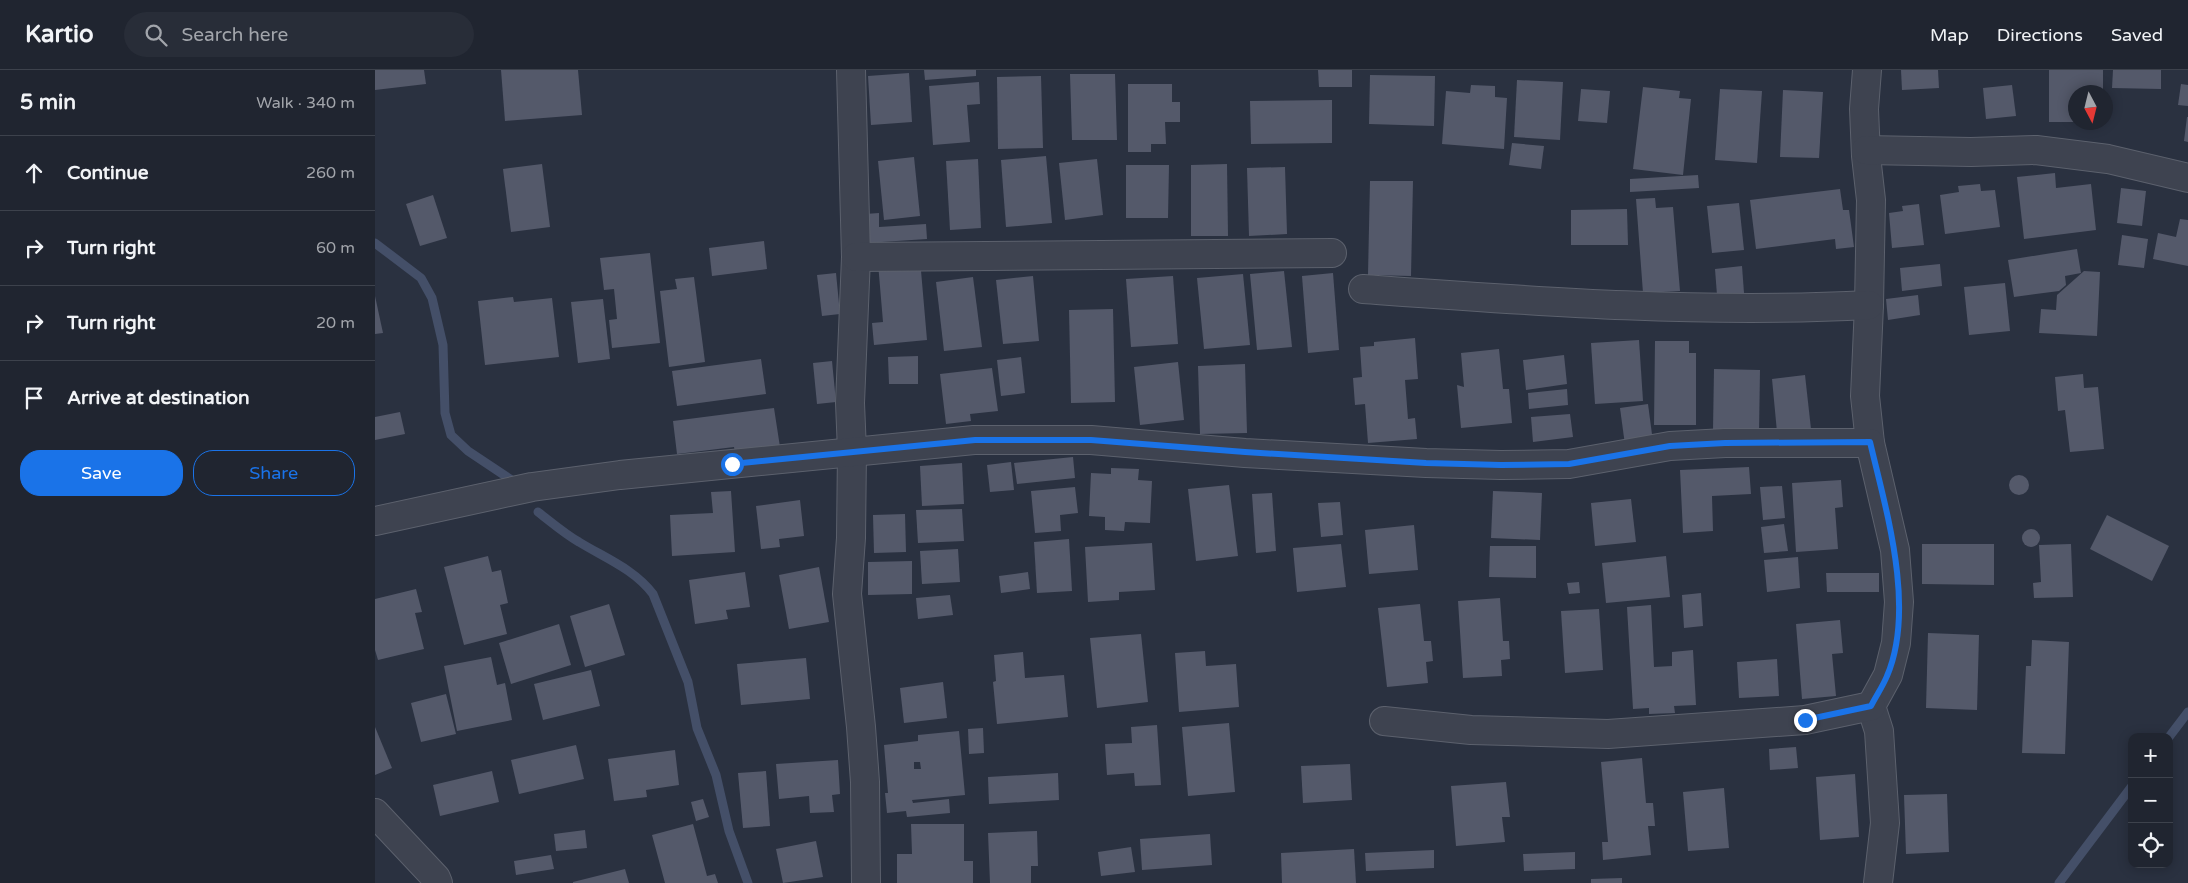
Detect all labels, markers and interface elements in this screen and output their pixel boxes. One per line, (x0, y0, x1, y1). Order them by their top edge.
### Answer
search box (124, 12, 474, 57)
text: Kartio (25, 20, 94, 49)
icon: search (142, 21, 170, 49)
text: Search here (182, 24, 288, 46)
text: Map (1930, 24, 1969, 46)
text: Directions (1997, 24, 2083, 46)
text: Saved (2111, 24, 2163, 46)
north arrow (2068, 85, 2113, 130)
text: 5 min (20, 90, 76, 115)
text: Walk · 340 m (256, 93, 355, 113)
icon: ahead (20, 159, 48, 187)
text: Continue (67, 162, 149, 184)
text: 260 m (306, 163, 355, 183)
icon: right (20, 234, 48, 262)
text: Turn right (67, 237, 155, 259)
text: 60 m (316, 238, 355, 258)
icon: right (20, 309, 48, 337)
text: Turn right (67, 312, 155, 334)
text: 20 m (316, 313, 355, 333)
icon: arrive (20, 384, 48, 412)
text: Arrive at destination (67, 387, 250, 409)
button: Save (20, 450, 183, 496)
button: Share (193, 450, 355, 496)
route start (721, 453, 744, 476)
route end (1794, 709, 1817, 732)
map controls (2128, 733, 2173, 868)
button: + (2128, 733, 2173, 778)
button: − (2128, 778, 2173, 823)
button: locate (2128, 823, 2173, 868)

